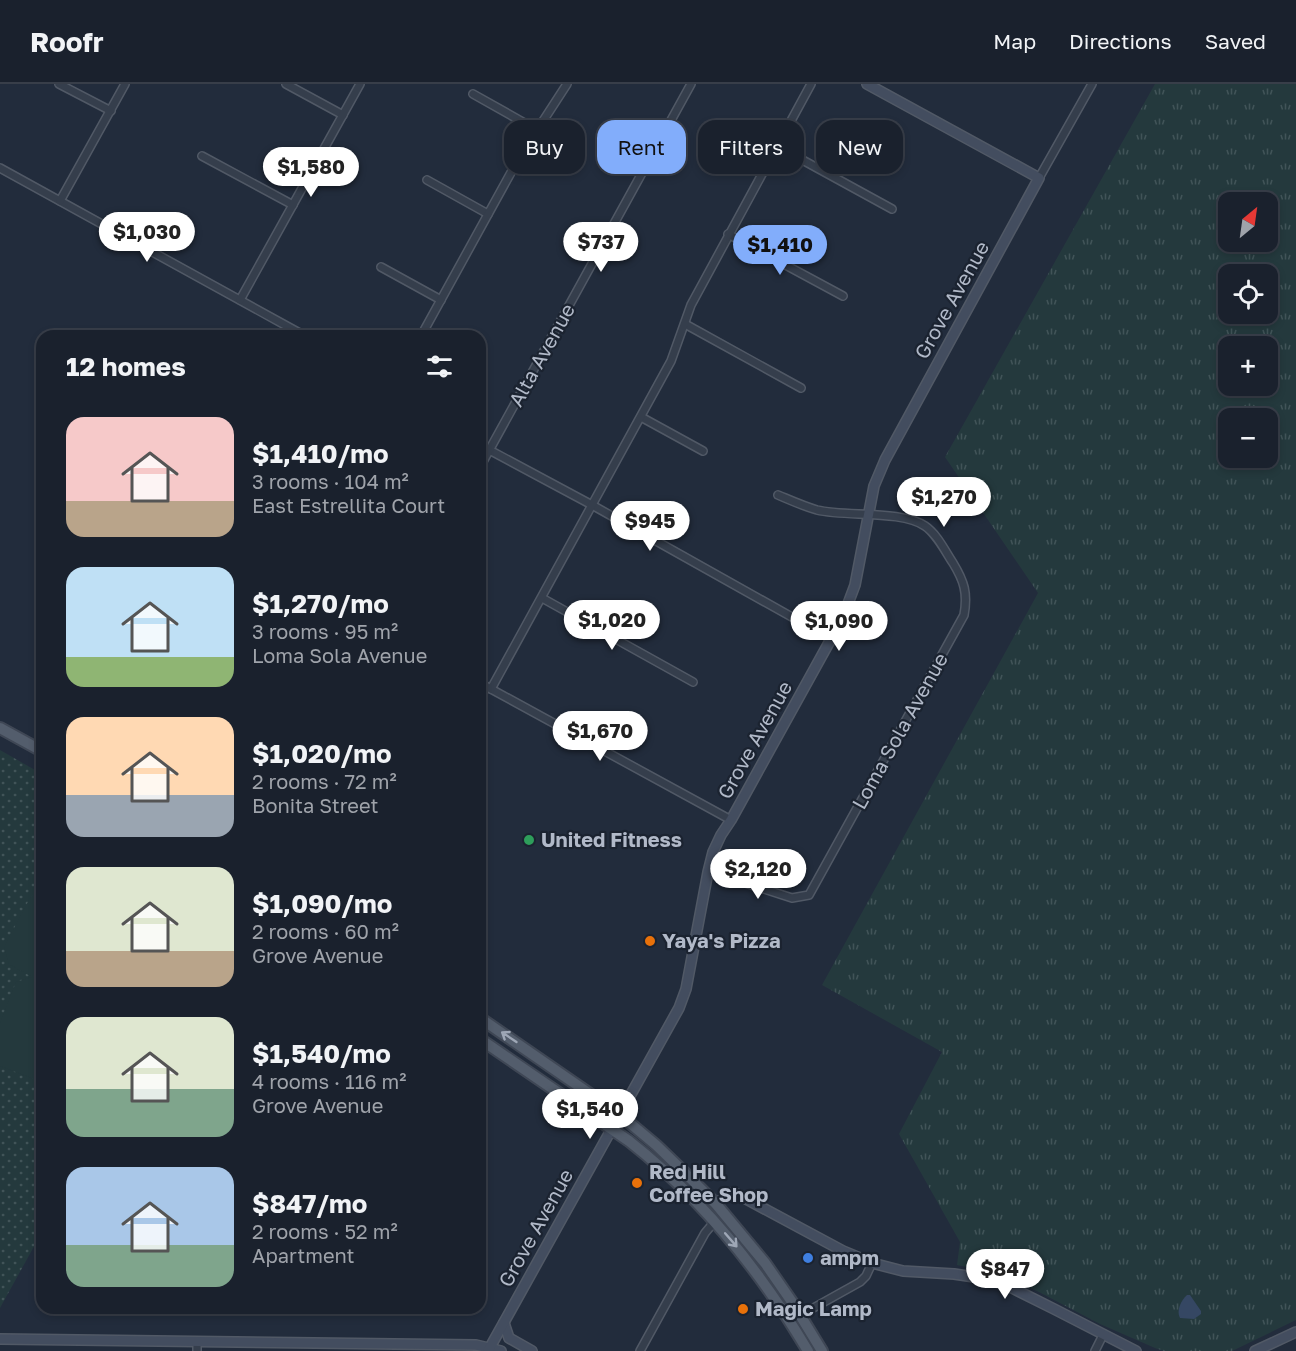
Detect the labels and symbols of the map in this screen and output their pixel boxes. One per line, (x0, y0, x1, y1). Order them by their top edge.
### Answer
pin: $1,580 (262, 147, 360, 198)
north arrow (1218, 192, 1278, 252)
pin: $1,030 (98, 212, 196, 263)
pin: $737 (565, 222, 637, 273)
pin: $1,410 (731, 225, 829, 276)
street label: Grove Avenue (909, 236, 993, 363)
street label: Alta Avenue (503, 299, 579, 410)
pin: $1,270 (895, 477, 993, 528)
pin: $945 (614, 501, 686, 552)
pin: $1,020 (563, 600, 661, 651)
pin: $1,090 (790, 601, 888, 652)
street label: Loma Sola Avenue (846, 648, 952, 813)
street label: Grove Avenue (712, 676, 796, 803)
pin: $1,670 (551, 711, 649, 762)
place label: United Fitness (541, 827, 682, 851)
marker: United Fitness (522, 833, 536, 847)
pin: $2,120 (709, 849, 807, 900)
place label: Yaya's Pizza (662, 928, 781, 952)
marker: Yaya's Pizza (643, 934, 657, 948)
one-way arrow (501, 1031, 518, 1043)
pin: $1,540 (541, 1089, 639, 1140)
place label: Red Hill Coffee Shop (649, 1159, 768, 1206)
street label: Grove Avenue (493, 1164, 577, 1291)
marker: Red Hill Coffee Shop (630, 1176, 644, 1190)
one-way arrow (724, 1232, 737, 1248)
place label: ampm (820, 1245, 879, 1269)
pin: $847 (969, 1249, 1041, 1300)
marker: ampm (801, 1251, 815, 1265)
place label: Magic Lamp (755, 1296, 872, 1320)
marker: Magic Lamp (736, 1302, 750, 1316)

